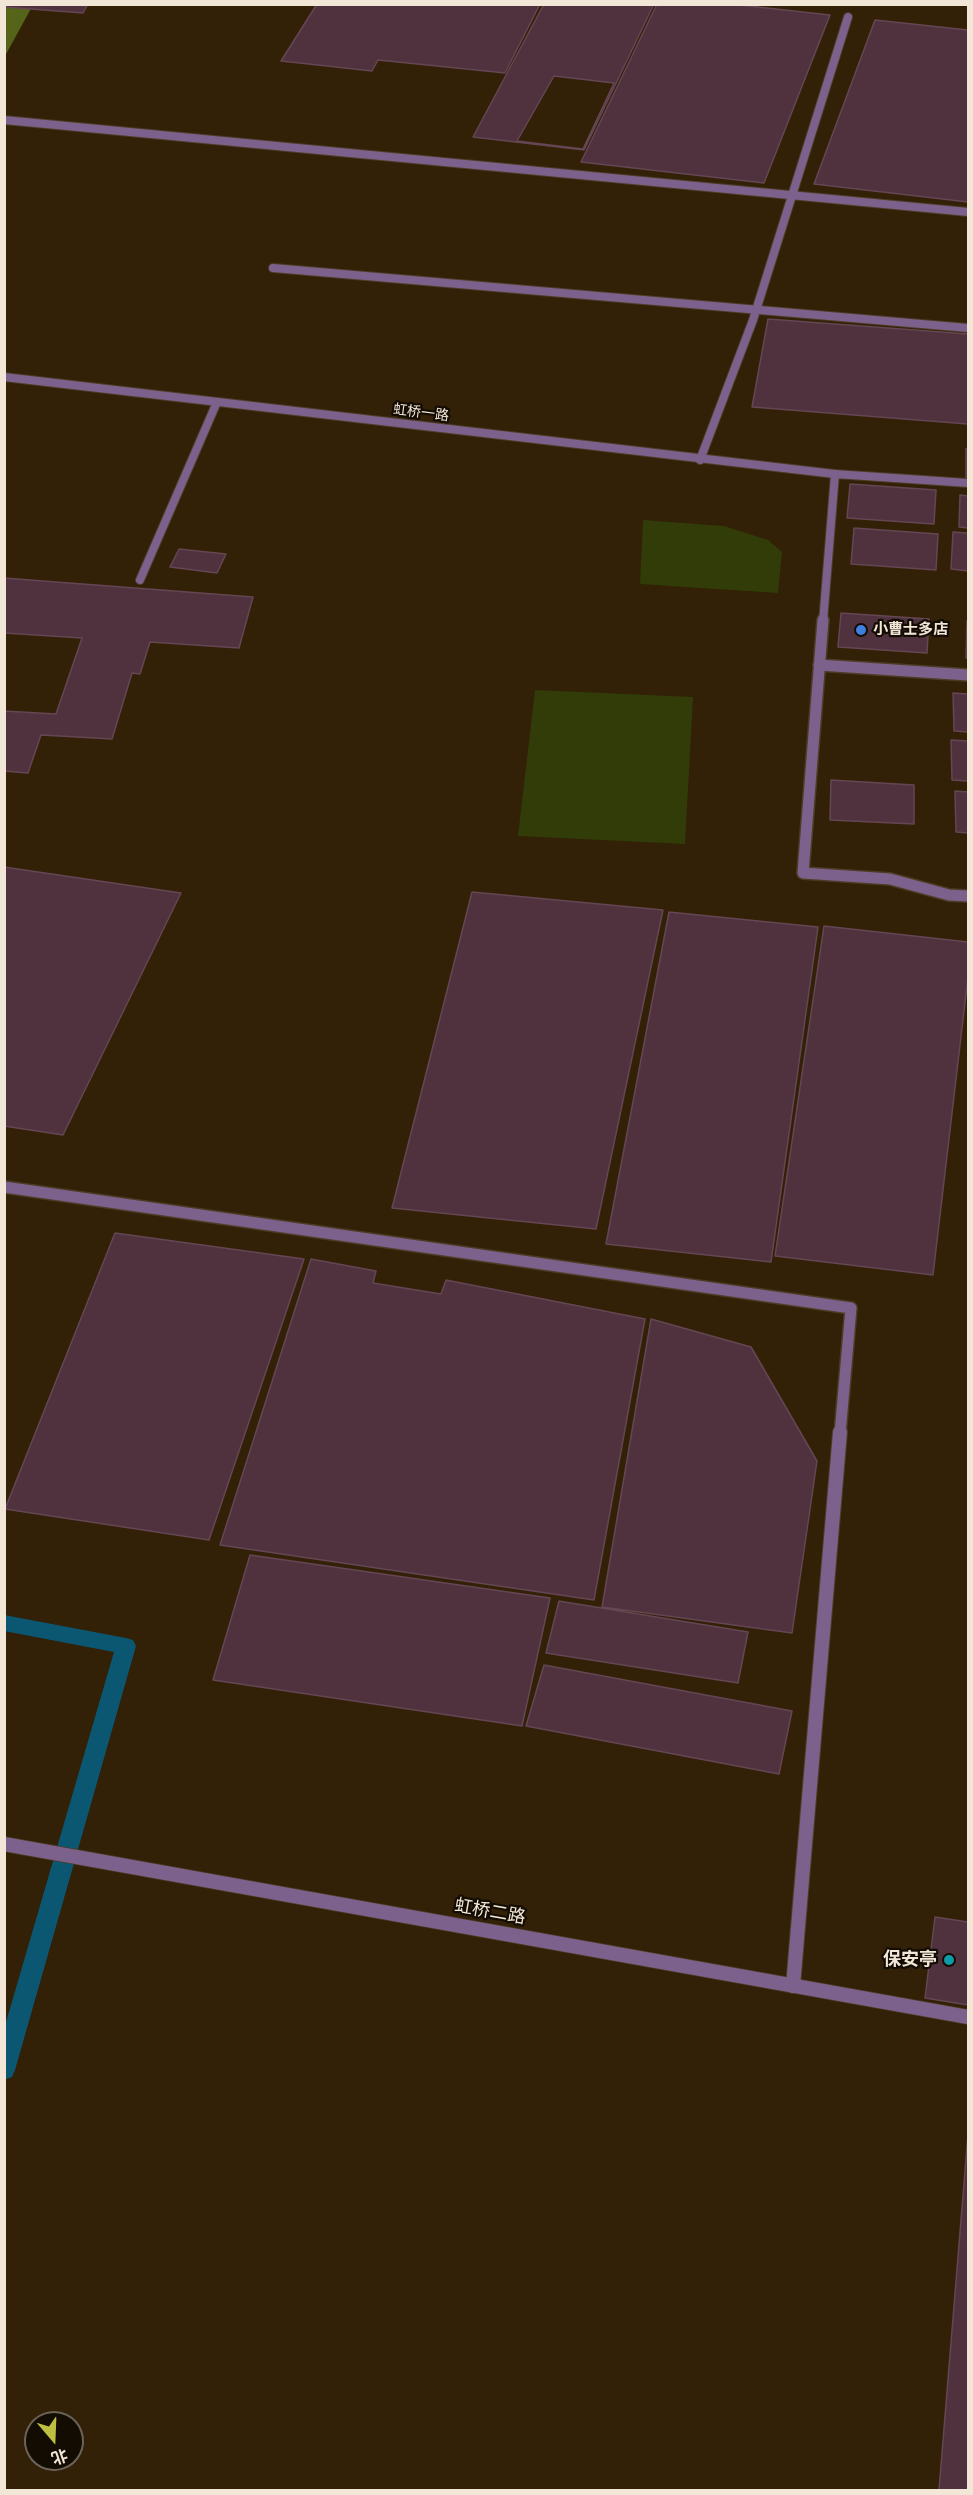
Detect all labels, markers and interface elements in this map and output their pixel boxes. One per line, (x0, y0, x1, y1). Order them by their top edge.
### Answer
street label: 虹桥一路 (392, 401, 450, 425)
place label: 小曹士多店 (873, 621, 948, 639)
marker: 小曹士多店 (854, 623, 868, 637)
street label: 虹桥二路 (453, 1895, 527, 1929)
place label: 保安亭 (883, 1949, 937, 1971)
marker: 保安亭 (942, 1953, 956, 1967)
north arrow (24, 2411, 84, 2471)
text: 北 (49, 2445, 70, 2468)

